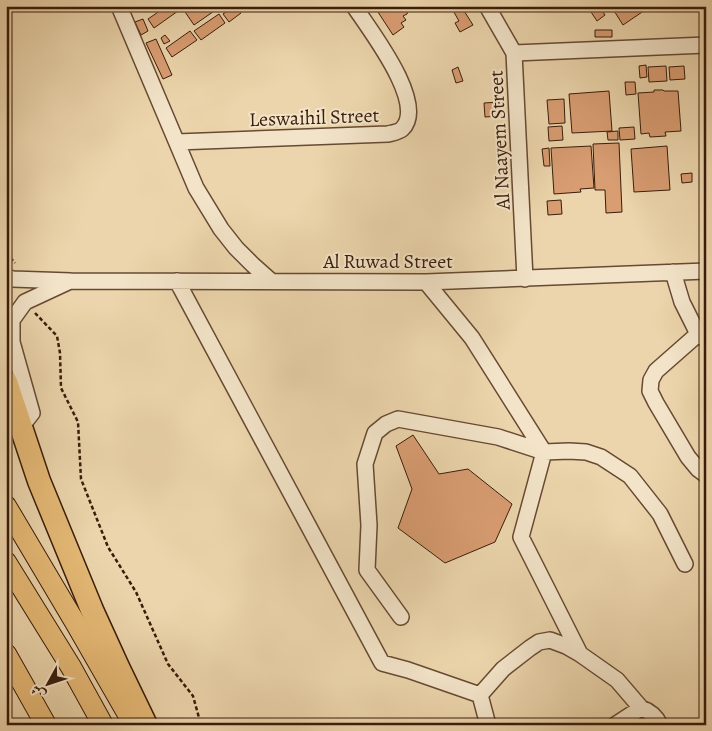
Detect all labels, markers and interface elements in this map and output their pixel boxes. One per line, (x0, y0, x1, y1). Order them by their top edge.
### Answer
street label: Al Naayem Street (482, 69, 517, 211)
street label: Leswaihil Street (248, 102, 380, 133)
street label: Al Ruwad Street (322, 248, 453, 275)
north arrow (22, 658, 72, 708)
text: ش (27, 681, 50, 703)

